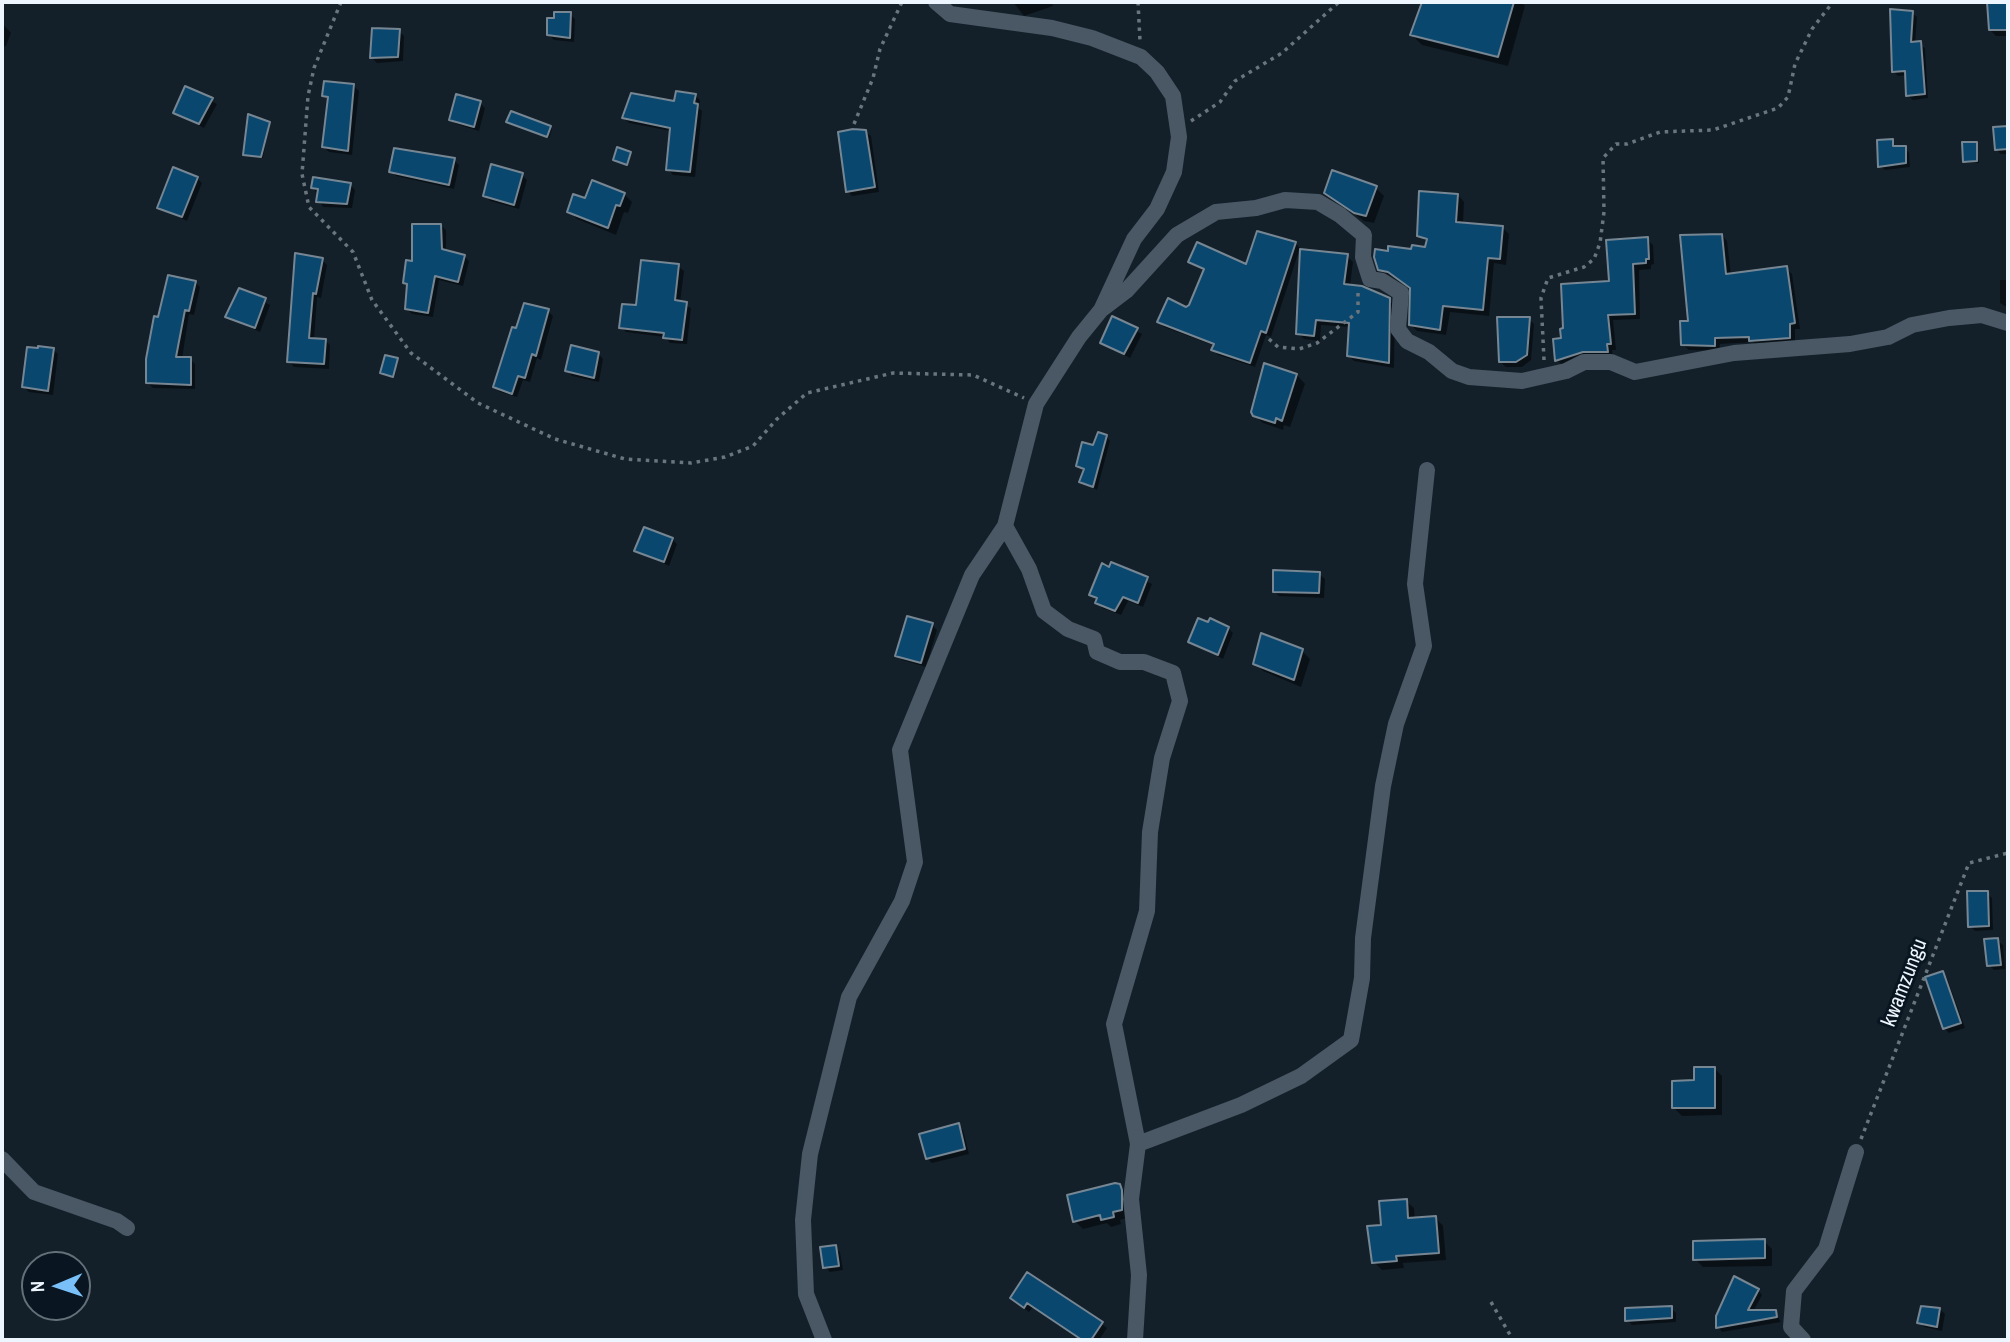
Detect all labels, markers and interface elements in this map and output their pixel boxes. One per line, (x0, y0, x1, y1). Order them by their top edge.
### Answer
street label: kwamzungu (1877, 936, 1933, 1030)
north arrow (21, 1251, 91, 1321)
text: N (24, 1281, 50, 1293)

